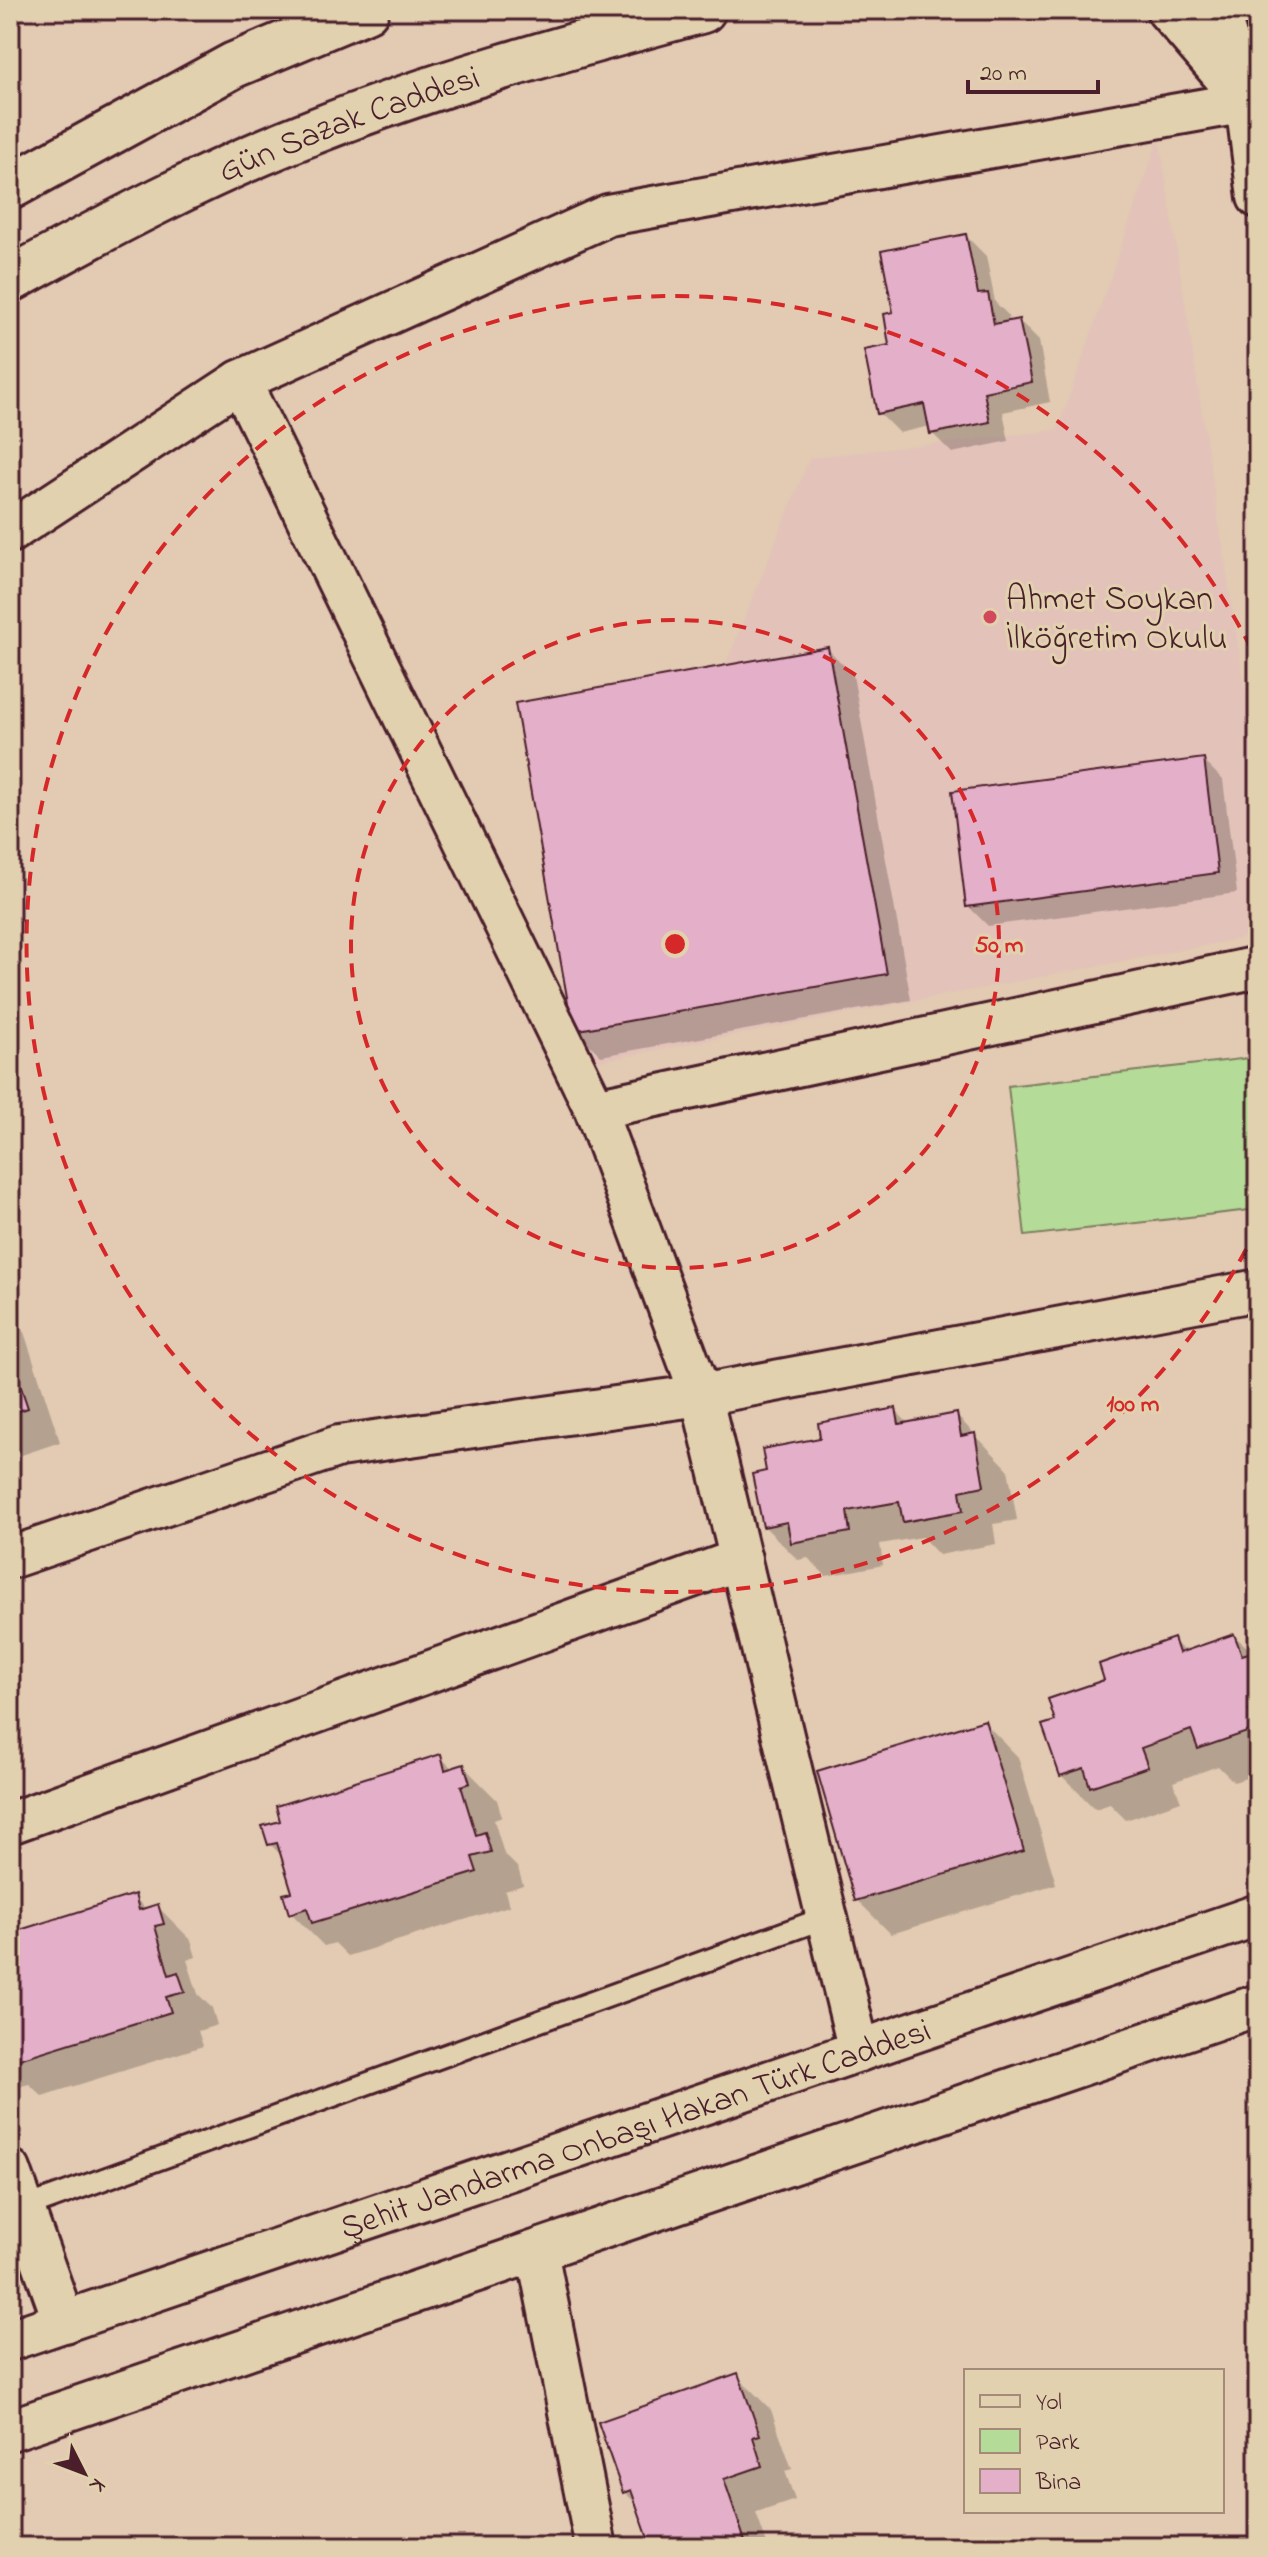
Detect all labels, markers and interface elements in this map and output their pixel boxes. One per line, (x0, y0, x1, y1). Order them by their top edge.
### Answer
scale bar (968, 44, 1098, 94)
street label: Gün Sazak Caddesi (211, 54, 486, 198)
text: 20 m (980, 57, 1027, 92)
place label: Ahmet Soykan İlköğretim Okulu (1006, 576, 1227, 665)
marker: Ahmet Soykan İlköğretim Okulu (981, 608, 999, 626)
text: 50 m (975, 929, 1024, 964)
centre of rings (661, 930, 689, 958)
text: 100 m (1107, 1388, 1160, 1423)
street label: Şehit Jandarma Onbaşı Hakan Türk Caddesi (334, 2007, 938, 2255)
legend (964, 2369, 1224, 2513)
text: Yol (1036, 2386, 1062, 2421)
text: Park (1036, 2426, 1080, 2461)
north arrow (44, 2433, 124, 2513)
text: Bina (1035, 2466, 1081, 2501)
text: K (80, 2470, 112, 2500)

